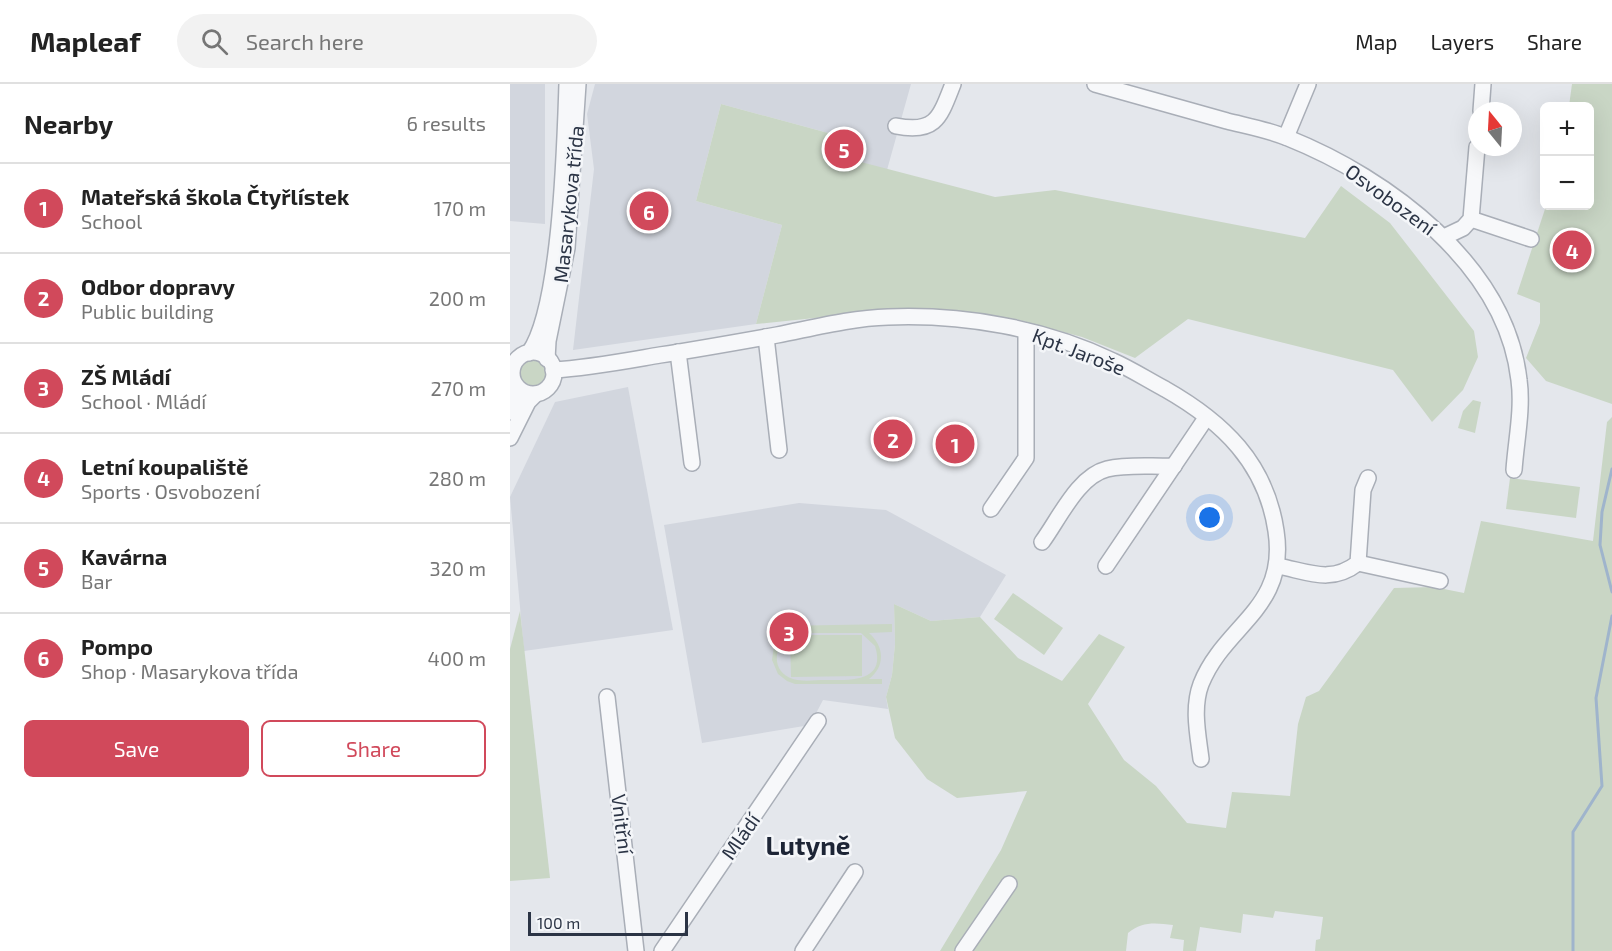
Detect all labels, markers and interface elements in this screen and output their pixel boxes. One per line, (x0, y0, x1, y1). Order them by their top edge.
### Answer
search box (177, 14, 597, 68)
text: Mapleaf (30, 24, 141, 58)
icon: search (198, 25, 231, 58)
text: Search here (246, 28, 364, 54)
text: Map (1355, 29, 1397, 54)
text: Layers (1430, 29, 1494, 54)
text: Share (1527, 29, 1582, 54)
north arrow (1468, 102, 1522, 156)
map controls (1540, 102, 1594, 210)
button: + (1540, 102, 1594, 156)
text: Nearby (24, 108, 113, 139)
text: 6 results (406, 111, 486, 135)
street label: Masarykova třída (548, 124, 588, 284)
pin: 5 (824, 126, 864, 172)
button: − (1540, 156, 1594, 210)
street label: Osvobození (1341, 158, 1442, 240)
text: Mateřská škola Čtyřlístek (81, 183, 349, 209)
pin: 6 (630, 188, 668, 234)
text: 1 (39, 196, 48, 220)
text: 170 m (434, 196, 486, 220)
text: School (81, 209, 142, 233)
pin: 4 (1552, 228, 1592, 272)
text: Odbor dopravy (81, 273, 235, 299)
text: 2 (38, 286, 49, 310)
text: 200 m (429, 286, 486, 310)
text: Public building (81, 299, 214, 323)
street label: Kpt. Jaroše (1029, 322, 1129, 380)
text: ZŠ Mládí (81, 363, 171, 389)
text: 3 (38, 376, 49, 400)
text: 270 m (430, 376, 486, 400)
text: School · Mládí (81, 389, 206, 413)
pin: 2 (874, 416, 913, 462)
pin: 1 (936, 422, 974, 466)
text: Letní koupaliště (81, 453, 248, 479)
text: 4 (37, 466, 50, 490)
text: 280 m (429, 466, 486, 490)
text: Sports · Osvobození (81, 479, 260, 503)
your location (1195, 503, 1224, 532)
text: Kavárna (81, 543, 167, 569)
text: 5 (38, 556, 49, 580)
text: 320 m (430, 556, 486, 580)
text: Bar (81, 569, 112, 593)
pin: 3 (770, 610, 808, 654)
text: Pompo (81, 633, 153, 659)
text: 6 (38, 646, 49, 670)
text: 400 m (428, 646, 486, 670)
text: Shop · Masarykova třída (81, 659, 298, 683)
button: Save (24, 720, 249, 777)
button: Share (261, 720, 486, 777)
street label: Vnitřní (607, 793, 639, 856)
street label: Mládí (716, 807, 765, 864)
district label: Lutyně (765, 829, 851, 861)
scale bar (528, 909, 688, 936)
text: 100 m (537, 913, 580, 932)

